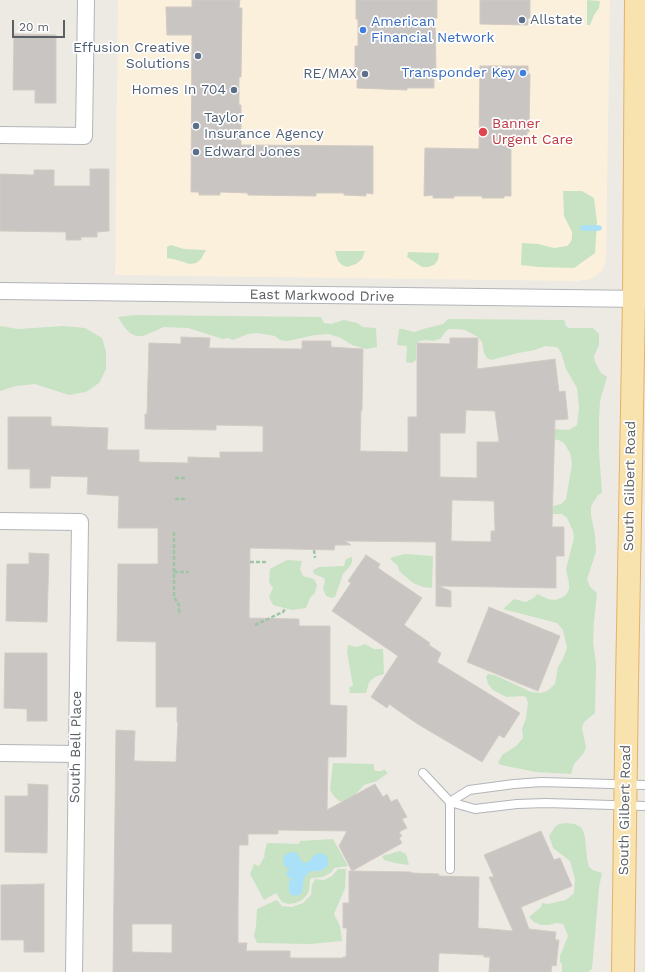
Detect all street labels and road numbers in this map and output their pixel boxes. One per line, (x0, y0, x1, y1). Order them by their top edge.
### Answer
street label: East Markwood Drive (249, 286, 395, 306)
street label: South Gilbert Road (620, 421, 640, 551)
street label: South Bell Place (67, 691, 85, 803)
street label: South Gilbert Road (615, 745, 635, 875)

